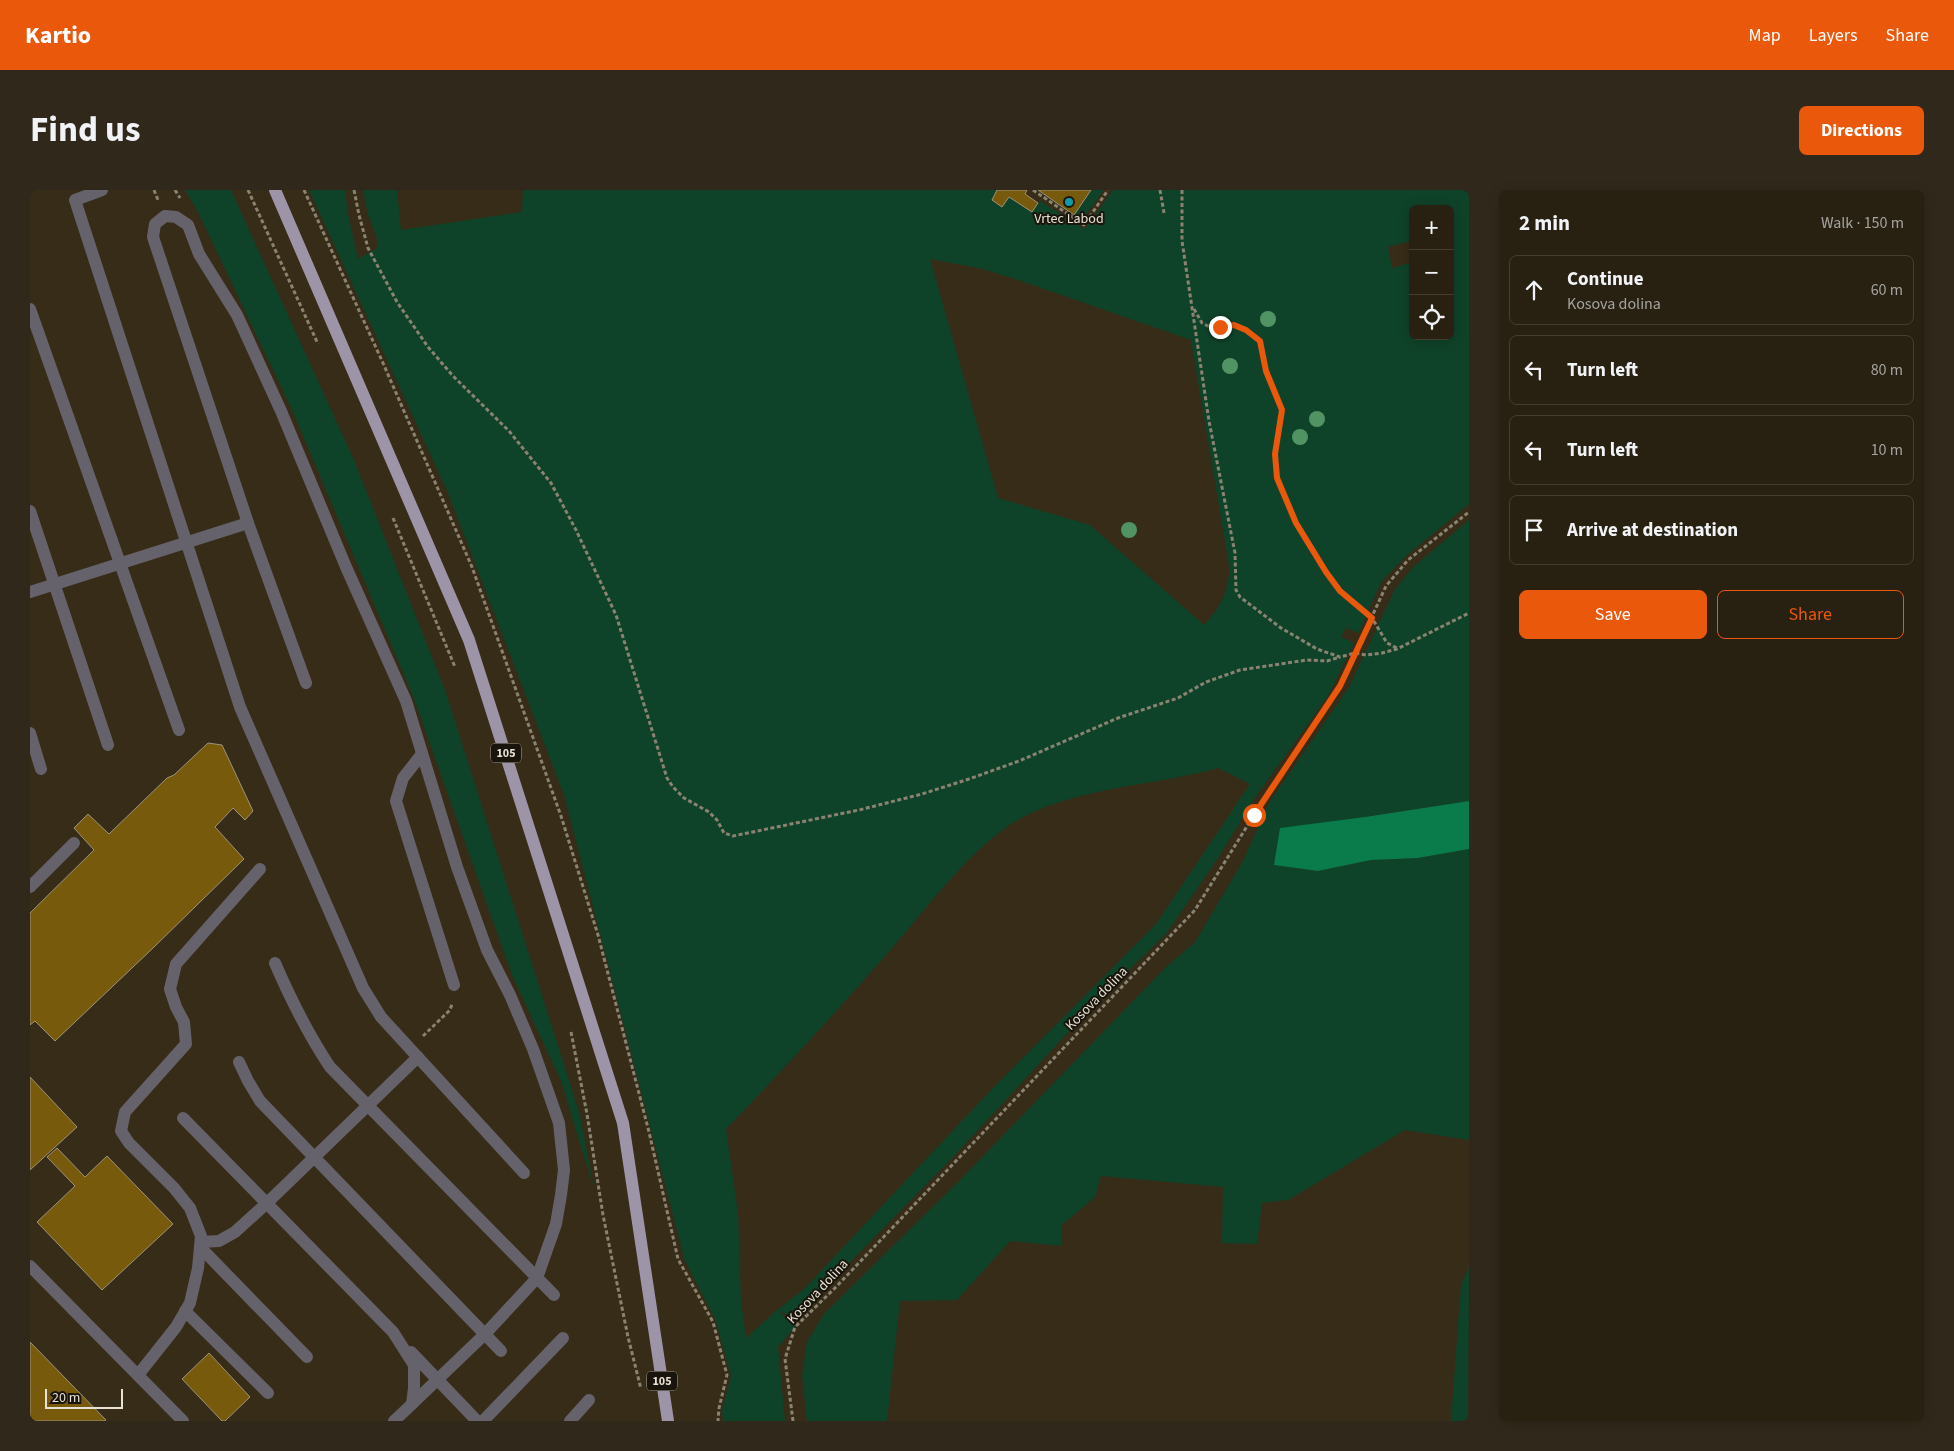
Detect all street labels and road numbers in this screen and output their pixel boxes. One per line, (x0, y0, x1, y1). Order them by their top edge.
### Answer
road number: 105 (491, 744, 521, 762)
street label: Kosova dolina (1061, 962, 1132, 1035)
street label: Kosova dolina (782, 1255, 853, 1329)
road number: 105 (647, 1372, 677, 1390)

